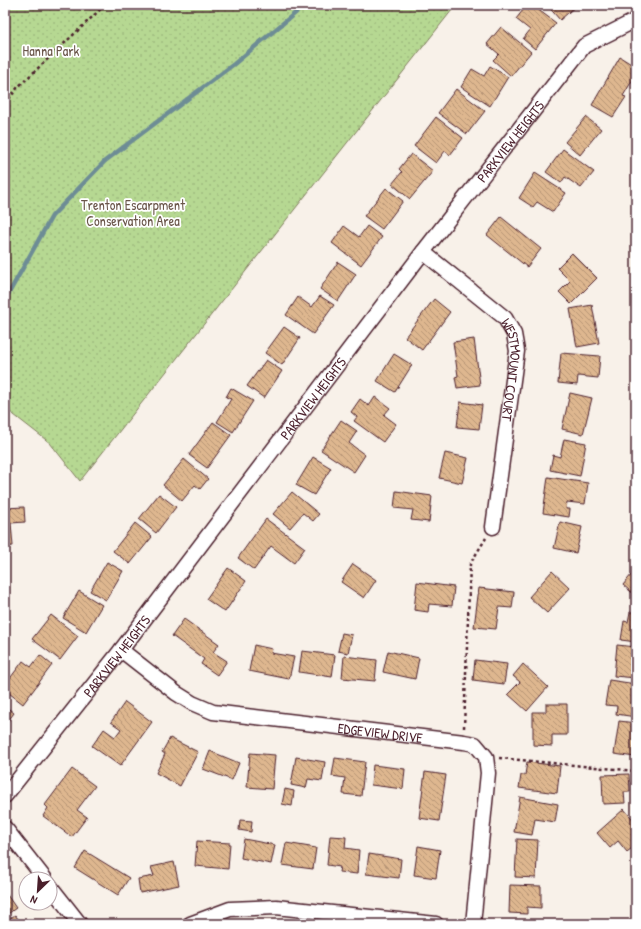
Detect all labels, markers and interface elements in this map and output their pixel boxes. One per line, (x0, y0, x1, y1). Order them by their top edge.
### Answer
park label: Hanna Park (23, 41, 80, 60)
street label: PARKVIEW HEIGHTS (472, 96, 548, 186)
park label: Trenton Escarpment Conservation Area (81, 195, 185, 230)
street label: WESTMOUNT COURT (497, 314, 527, 423)
street label: PARKVIEW HEIGHTS (275, 352, 350, 443)
street label: PARKVIEW HEIGHTS (78, 610, 154, 700)
street label: EDGEVIEW DRIVE (337, 717, 424, 746)
north arrow (18, 871, 58, 911)
text: N (28, 892, 39, 908)

